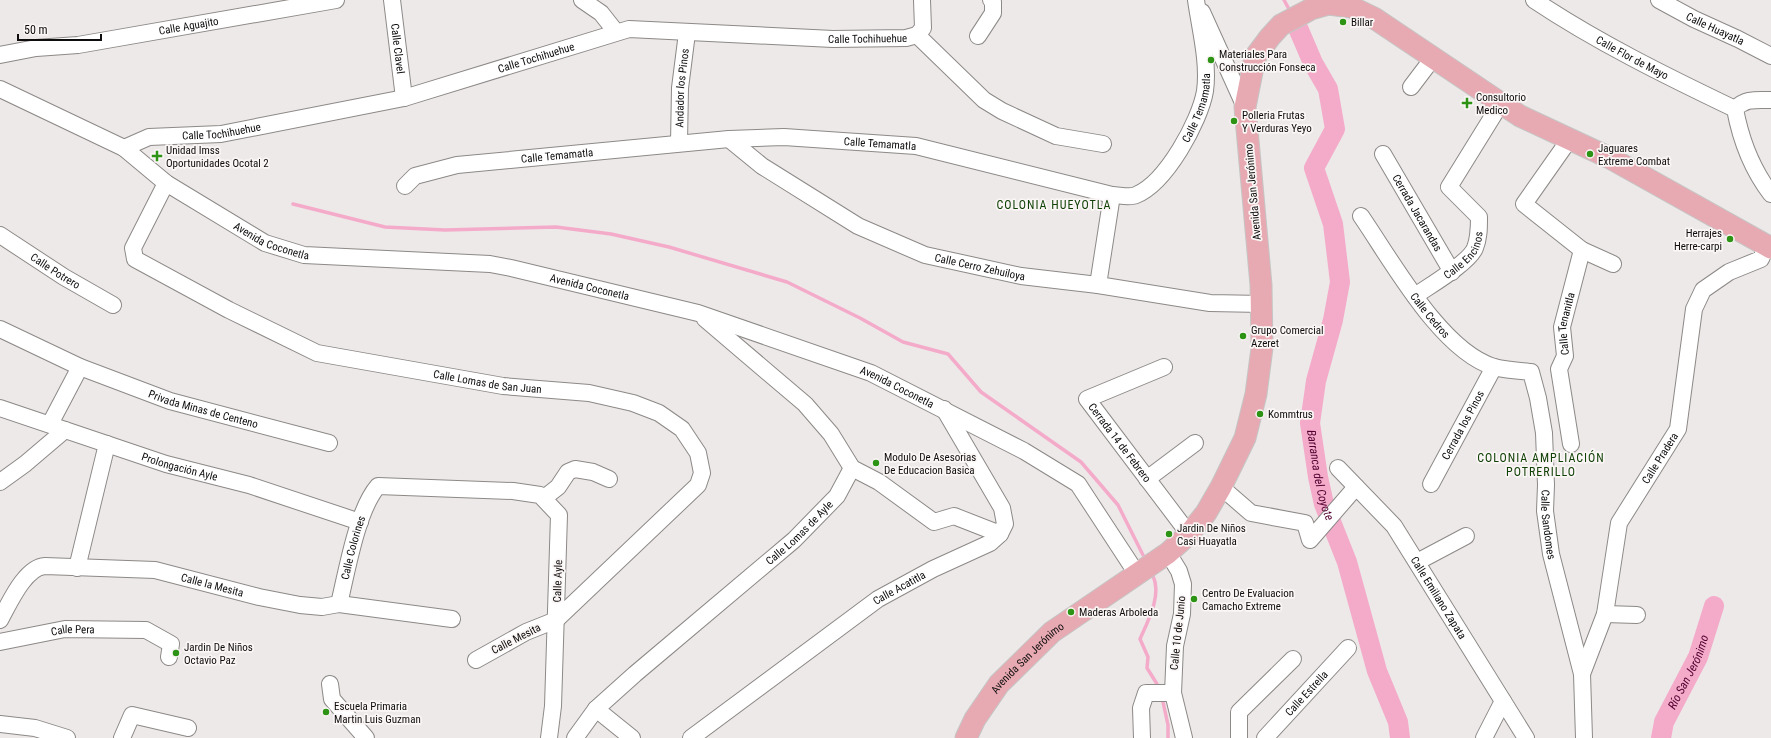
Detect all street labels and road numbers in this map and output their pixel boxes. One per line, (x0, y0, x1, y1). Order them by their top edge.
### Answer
street label: Calle Huayatla (1684, 9, 1746, 48)
street label: Calle Aguajito (158, 14, 220, 37)
street label: Calle Clavel (388, 23, 407, 75)
street label: Calle Tochihuehue (828, 31, 907, 46)
street label: Calle Flor de Mayo (1594, 33, 1671, 82)
street label: Calle Tochihuehue (496, 40, 576, 75)
street label: Andador los Pinos (673, 48, 691, 128)
street label: Calle Temamatla (1179, 73, 1213, 145)
street label: Calle Tochihuehue (182, 120, 262, 142)
street label: Calle Temamatla (843, 135, 917, 152)
street label: Avenida San Jerónimo (1242, 143, 1264, 241)
street label: Calle Temamatla (520, 146, 594, 165)
street label: Cerrada Jacarandas (1390, 172, 1445, 254)
street label: Avenida Coconetla (231, 219, 309, 262)
street label: Calle Encinos (1441, 231, 1485, 282)
street label: Calle Potrero (28, 250, 83, 292)
street label: Calle Cerro Zehuiloya (933, 251, 1026, 283)
street label: Avenida Coconetla (549, 271, 630, 303)
street label: Calle Cedros (1408, 290, 1453, 341)
street label: Calle Tenanitla (1555, 291, 1577, 356)
street label: Avenida Coconetla (858, 363, 936, 411)
street label: Calle Lomas de San Juan (432, 367, 542, 396)
street label: Privada Minas de Centeno (147, 387, 260, 431)
street label: Cerrada los Pinos (1439, 388, 1487, 462)
street label: Cerrada 14 de Febrero (1086, 400, 1154, 485)
street label: Calle Pradera (1639, 430, 1681, 486)
street label: Prolongación Ayle (140, 450, 219, 483)
street label: Calle Sandomes (1538, 489, 1559, 561)
street label: Calle Lomas de Ayle (763, 498, 835, 568)
street label: Calle Colorines (338, 514, 368, 581)
street label: Calle Emiliano Zapata (1408, 554, 1469, 641)
street label: Calle Ayle (551, 559, 565, 603)
street label: Calle Acatitla (870, 568, 928, 607)
street label: Calle la Mesita (180, 571, 245, 599)
street label: Calle 10 de Junio (1168, 595, 1188, 671)
street label: Avenida San Jerónimo (988, 619, 1067, 696)
street label: Calle Mesita (489, 621, 543, 657)
street label: Calle Pera (50, 622, 95, 638)
street label: Calle Estrella (1282, 668, 1330, 718)

